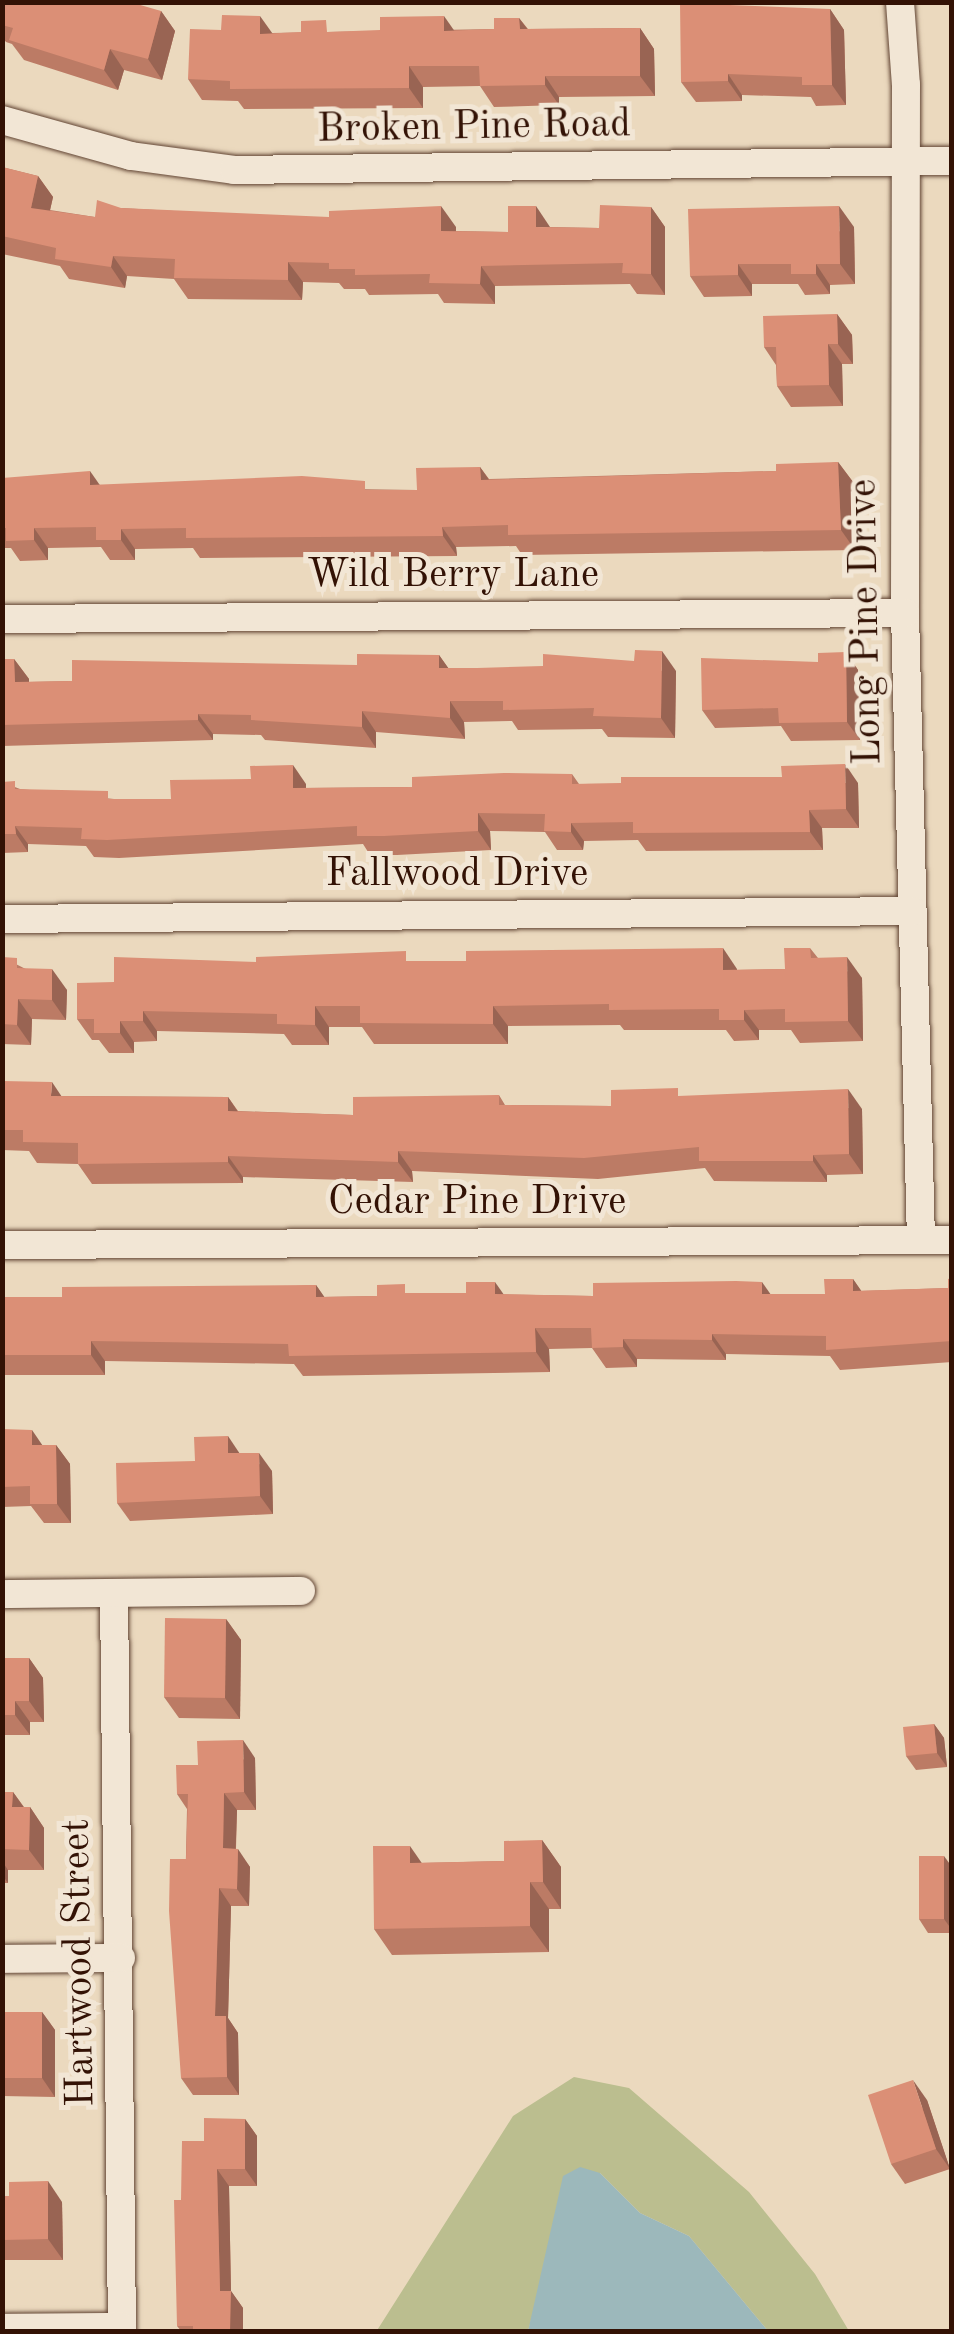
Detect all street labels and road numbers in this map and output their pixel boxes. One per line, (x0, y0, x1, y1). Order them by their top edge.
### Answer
street label: Broken Pine Road (317, 101, 631, 155)
street label: Long Pine Drive (841, 478, 893, 766)
street label: Wild Berry Lane (307, 552, 599, 600)
street label: Fallwood Drive (326, 851, 588, 899)
street label: Cedar Pine Drive (328, 1179, 626, 1227)
street label: Hartwood Street (53, 1818, 107, 2108)

